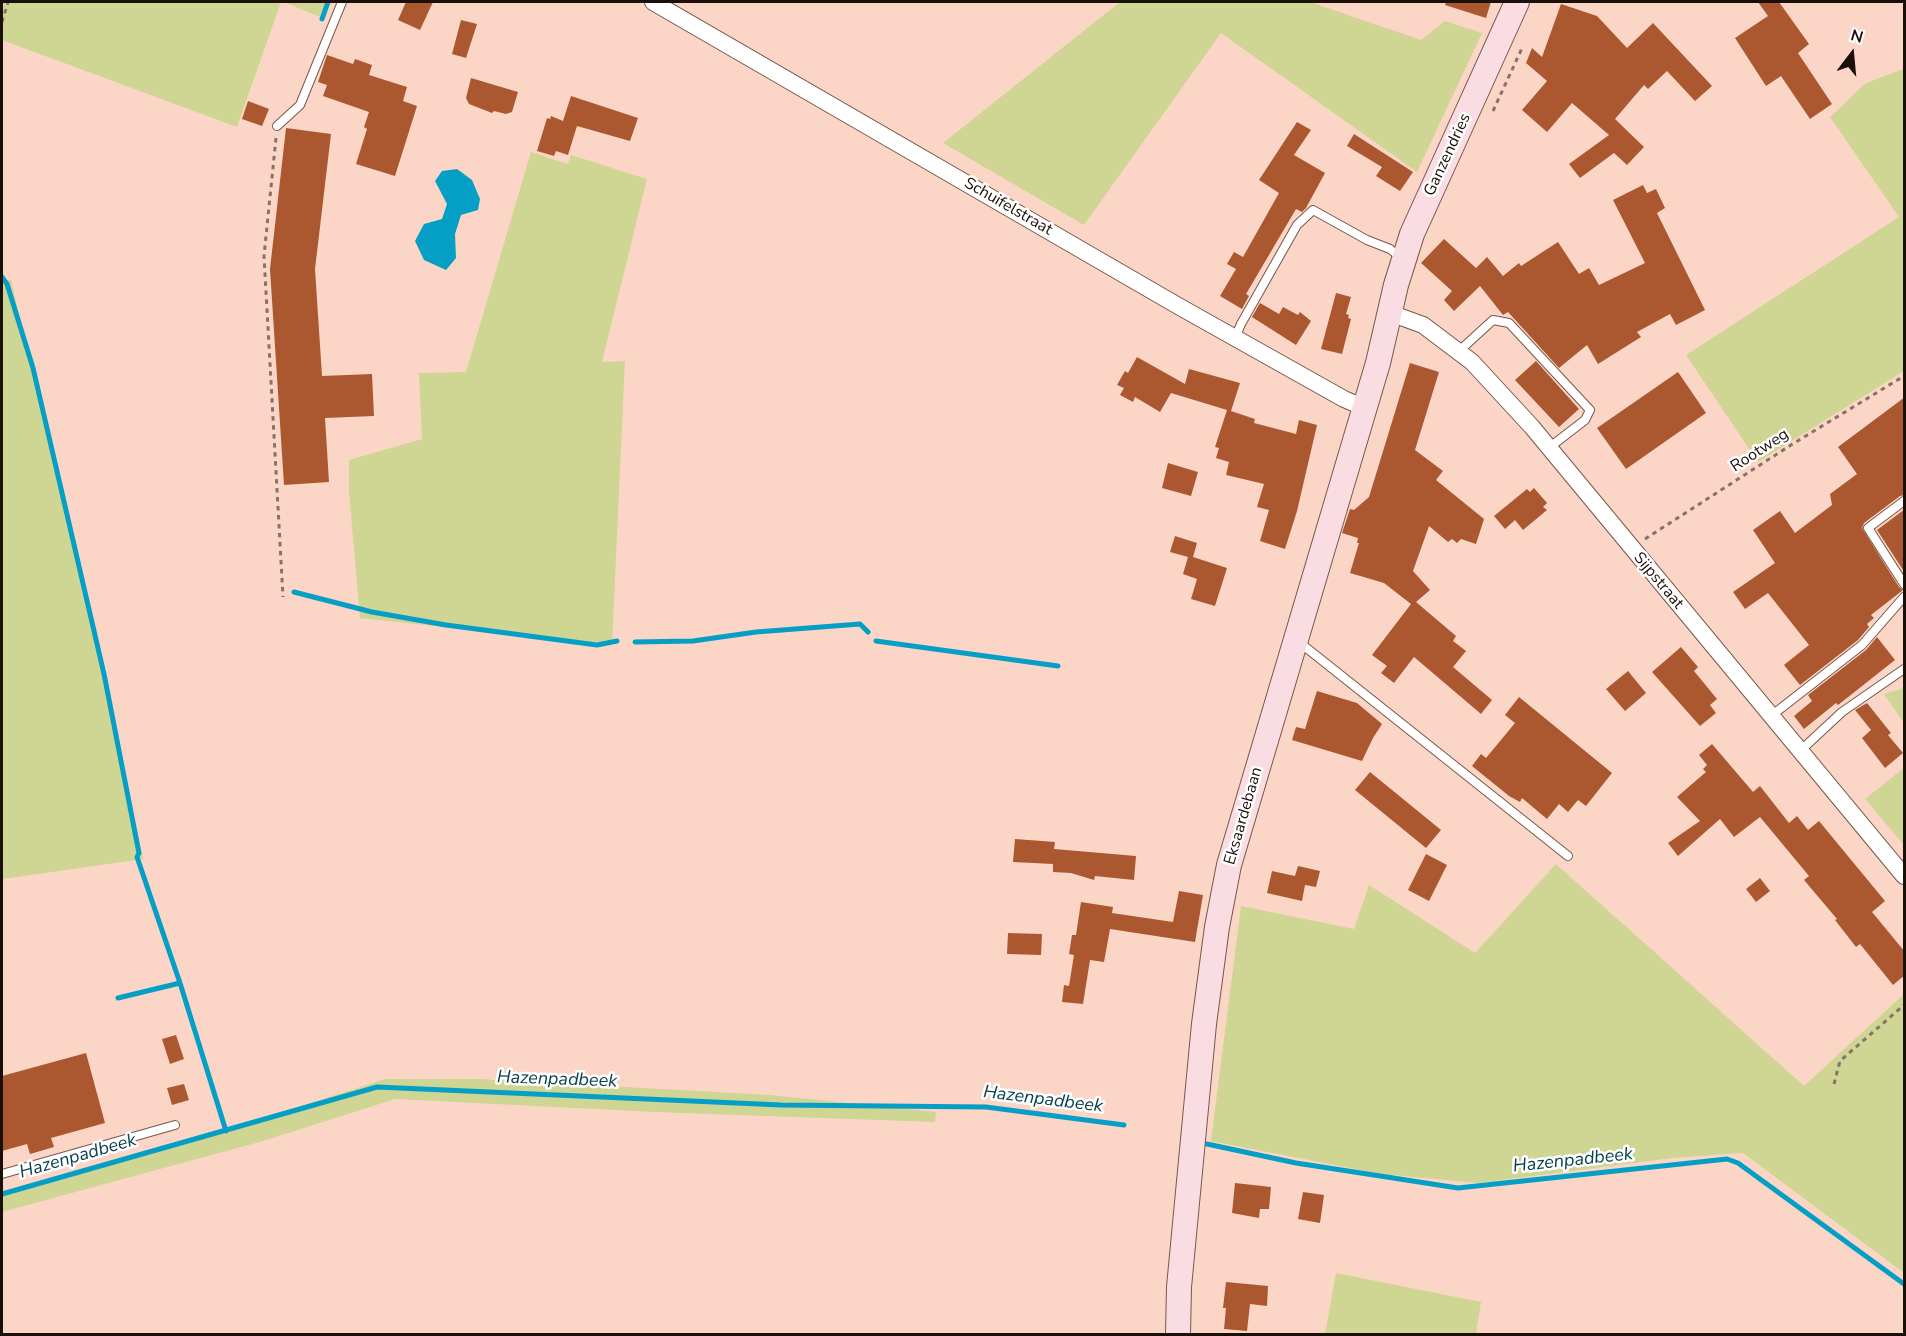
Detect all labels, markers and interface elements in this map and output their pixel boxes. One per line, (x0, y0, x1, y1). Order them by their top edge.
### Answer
north arrow (1822, 24, 1882, 84)
text: N (1848, 24, 1866, 49)
street label: Ganzendries (1420, 111, 1476, 199)
street label: Schuifelstraat (960, 174, 1056, 240)
street label: Rootweg (1727, 425, 1793, 477)
street label: Sijpstraat (1629, 549, 1687, 613)
street label: Eksaardebaan (1221, 765, 1267, 867)
water label: Hazenpadbeek (496, 1067, 618, 1093)
water label: Hazenpadbeek (982, 1082, 1104, 1118)
water label: Hazenpadbeek (17, 1130, 139, 1184)
water label: Hazenpadbeek (1512, 1144, 1634, 1178)

